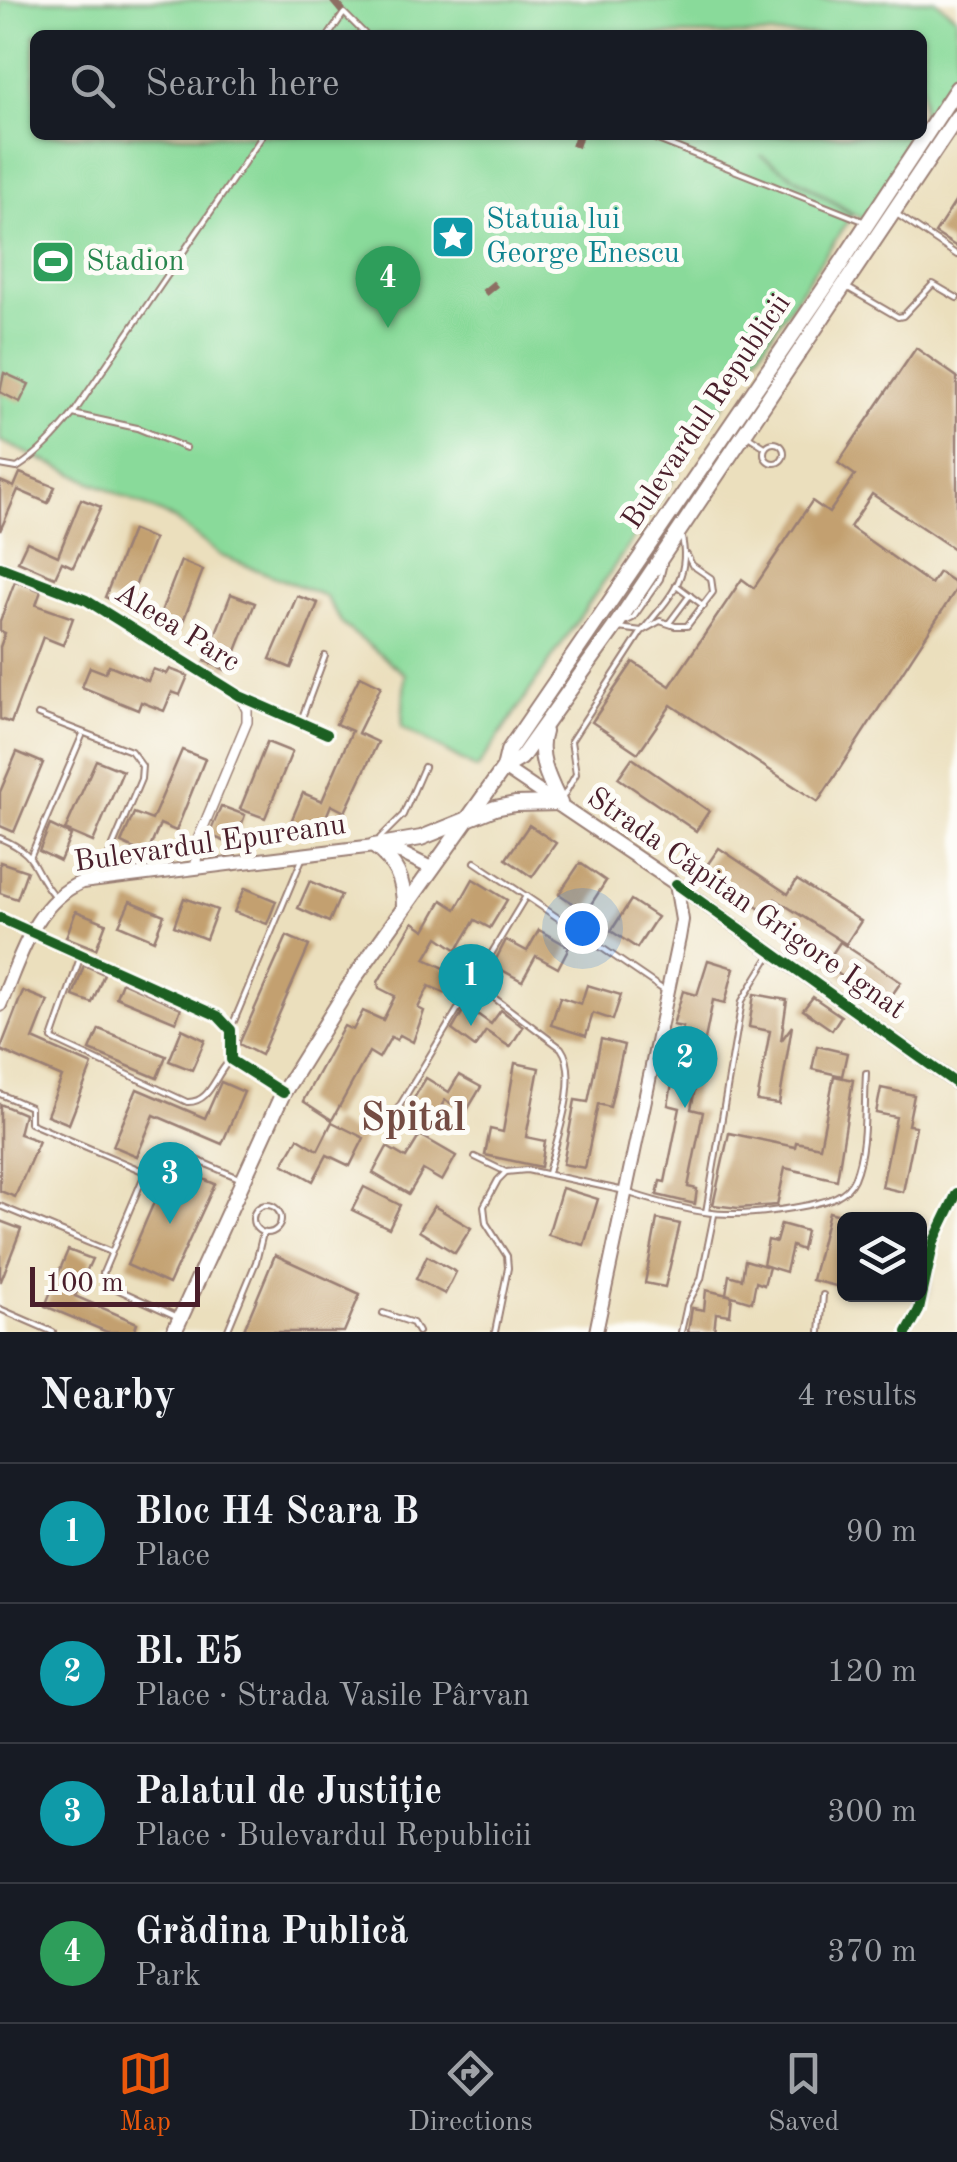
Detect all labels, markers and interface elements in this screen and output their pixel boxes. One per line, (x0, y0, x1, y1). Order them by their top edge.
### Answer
search box (30, 30, 927, 140)
icon: search (65, 58, 120, 113)
text: Search here (145, 66, 340, 104)
place label: Statuia lui George Enescu (486, 205, 680, 269)
place icon: Statuia lui George Enescu (430, 214, 476, 260)
sports icon: Stadion (30, 239, 76, 285)
pin: 4 (356, 245, 420, 328)
place label: Stadion (86, 247, 185, 277)
street label: Bulevardul Republicii (617, 289, 797, 535)
street label: Aleea Parc (109, 578, 245, 678)
street label: Strada Căpitan Grigore Ignat (581, 783, 911, 1025)
street label: Bulevardul Epureanu (72, 810, 348, 878)
your location (557, 903, 608, 954)
pin: 1 (438, 944, 504, 1026)
pin: 2 (652, 1026, 718, 1108)
district label: Spital (360, 1100, 466, 1140)
pin: 3 (138, 1142, 202, 1224)
map controls (837, 1212, 927, 1302)
button: layers (837, 1212, 927, 1302)
scale bar (30, 1262, 200, 1306)
text: 100 m (45, 1270, 124, 1298)
text: Nearby (40, 1376, 176, 1418)
text: 4 results (797, 1381, 917, 1413)
text: Bloc H4 Scara B (135, 1494, 419, 1532)
text: 1 (63, 1517, 82, 1549)
text: 90 m (846, 1517, 917, 1549)
text: Place (135, 1541, 210, 1573)
text: Bl. E5 (135, 1634, 243, 1672)
text: 2 (63, 1657, 82, 1689)
text: 120 m (827, 1657, 917, 1689)
text: Place · Strada Vasile Pârvan (135, 1681, 530, 1713)
text: Palatul de Justiție (135, 1774, 442, 1812)
text: 3 (63, 1797, 82, 1829)
text: 300 m (827, 1797, 917, 1829)
text: Place · Bulevardul Republicii (135, 1821, 532, 1853)
text: Grădina Publică (135, 1914, 409, 1952)
text: 4 (63, 1937, 82, 1969)
text: 370 m (827, 1937, 917, 1969)
text: Park (135, 1961, 201, 1993)
tab: Map (118, 2046, 173, 2141)
tab: Directions (408, 2046, 533, 2141)
tab: Saved (768, 2046, 839, 2141)

